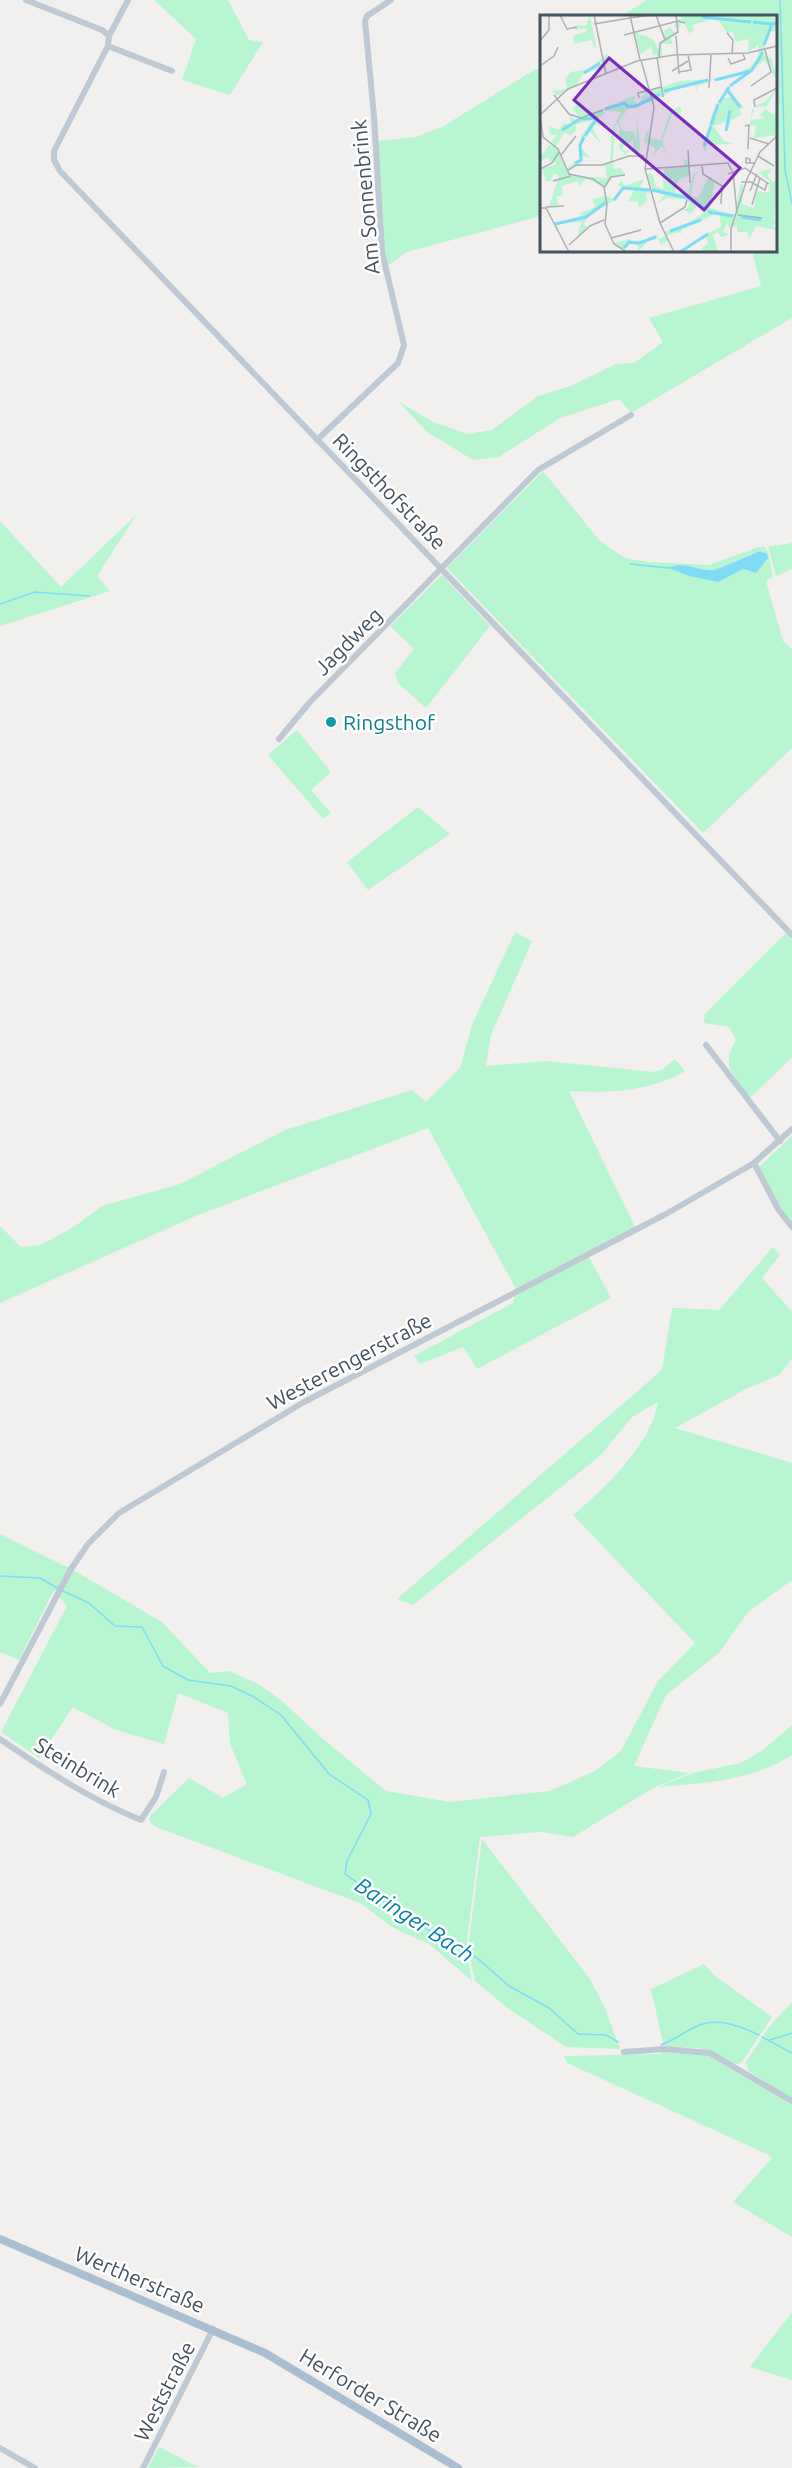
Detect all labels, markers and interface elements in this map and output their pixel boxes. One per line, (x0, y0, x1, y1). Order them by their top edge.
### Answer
inset map (540, 15, 777, 252)
street label: Am Sonnenbrink (346, 118, 384, 275)
street label: Ringsthofstraße (328, 428, 452, 554)
street label: Jagdweg (309, 602, 387, 680)
place label: Ringsthof (343, 710, 436, 734)
marker: Ringsthof (324, 715, 338, 729)
street label: Westerengerstraße (263, 1307, 435, 1415)
street label: Steinbrink (31, 1732, 126, 1802)
water label: Baringer Bach (351, 1871, 479, 1967)
street label: Wertherstraße (71, 2241, 209, 2317)
street label: Weststraße (129, 2337, 199, 2445)
street label: Herforder Straße (296, 2343, 446, 2447)

